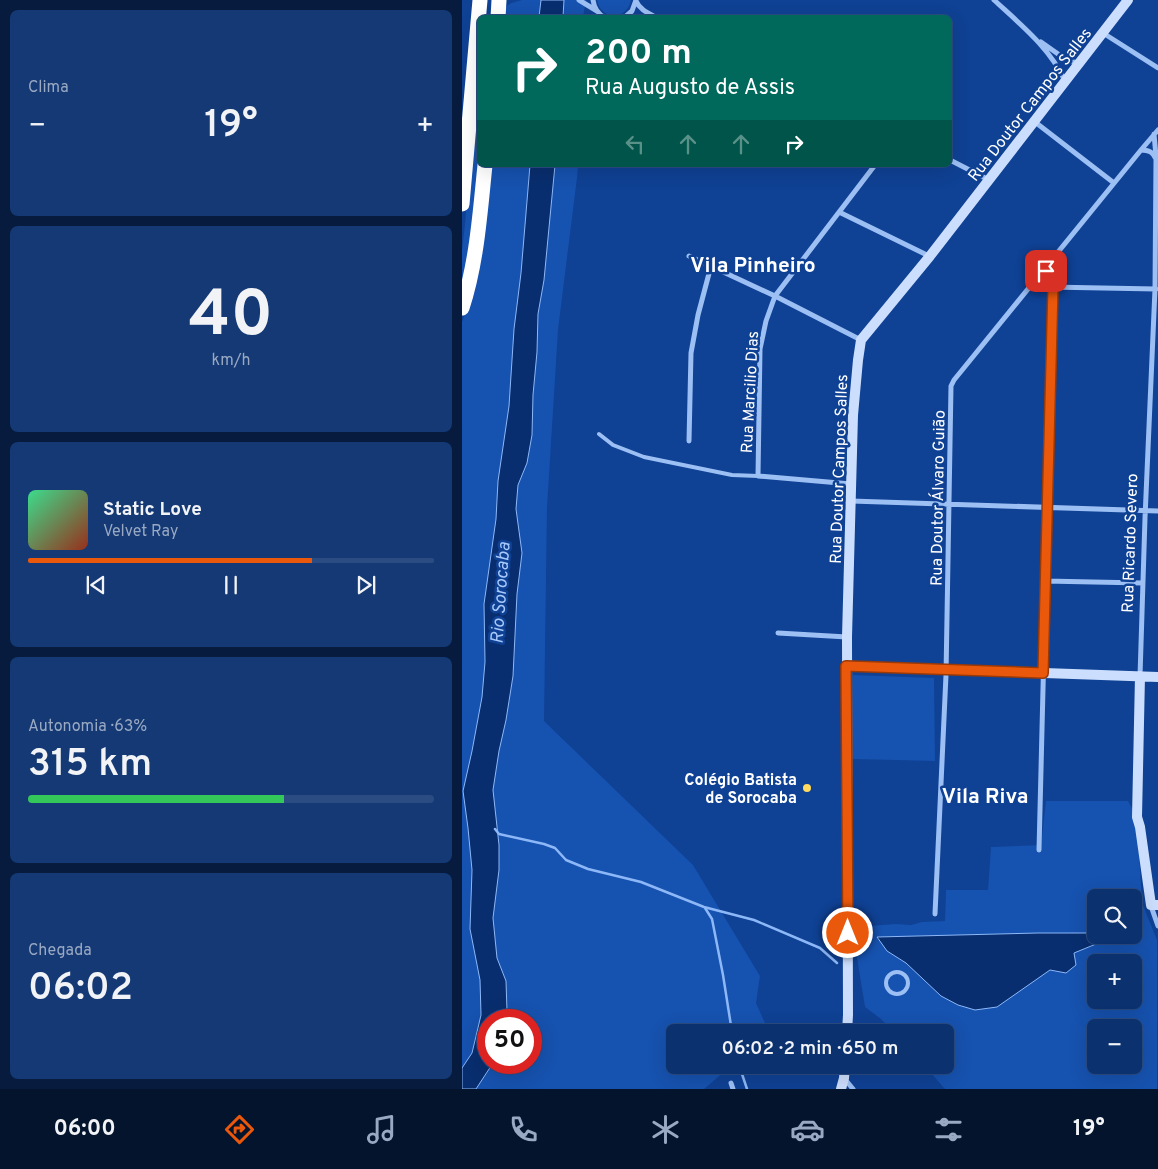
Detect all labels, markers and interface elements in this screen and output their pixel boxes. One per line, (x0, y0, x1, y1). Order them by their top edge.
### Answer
street label: Rua Doutor Campos Salles (964, 24, 1097, 186)
text: 200 m (585, 32, 692, 76)
icon: right (502, 35, 567, 100)
text: Rua Augusto de Assis (585, 75, 795, 102)
text: Clima (28, 78, 69, 98)
text: 19° (204, 102, 258, 151)
text: − (28, 109, 46, 145)
text: + (416, 109, 434, 145)
icon: left (621, 130, 649, 158)
icon: ahead (674, 130, 702, 158)
icon: ahead (727, 130, 755, 158)
icon: right (780, 130, 808, 158)
pin (1025, 250, 1067, 292)
district label: Vila Pinheiro (690, 253, 816, 280)
icon: arrive (1032, 257, 1060, 285)
text: 40 (189, 277, 273, 359)
street label: Rua Marcilio Dias (738, 330, 764, 454)
text: km/h (212, 351, 250, 371)
street label: Rua Doutor Campos Salles (827, 374, 853, 564)
street label: Rua Doutor Álvaro Guião (925, 410, 951, 586)
street label: Rua Ricardo Severo (1119, 473, 1143, 613)
text: Static Love (103, 498, 202, 522)
text: Velvet Ray (103, 522, 178, 542)
water label: Rio Sorocaba (486, 541, 517, 645)
icon: previous (82, 571, 110, 599)
icon: pause (217, 571, 245, 599)
icon: next (352, 571, 380, 599)
text: Autonomia · 63% (28, 717, 147, 737)
text: 315 km (28, 741, 152, 790)
place label: Colégio Batista de Sorocaba (684, 771, 797, 809)
marker: Colégio Batista de Sorocaba (801, 782, 813, 794)
district label: Vila Riva (942, 784, 1028, 811)
map controls (1087, 889, 1142, 1074)
button: search (1087, 889, 1142, 944)
position arrow (821, 906, 873, 958)
text: Chegada (28, 941, 92, 961)
button: + (1087, 954, 1142, 1009)
text: 06:02 (28, 965, 133, 1014)
speed limit sign: 50 (477, 1009, 542, 1074)
button: − (1087, 1019, 1142, 1074)
text: 06:02 · 2 min · 650 m (722, 1037, 898, 1061)
icon: directions (222, 1112, 257, 1147)
icon: music (364, 1112, 399, 1147)
icon: phone (506, 1112, 541, 1147)
icon: climate (648, 1112, 683, 1147)
icon: car (790, 1112, 825, 1147)
icon: filters (931, 1112, 966, 1147)
text: 06:00 (53, 1116, 116, 1143)
text: 19° (1073, 1116, 1105, 1143)

